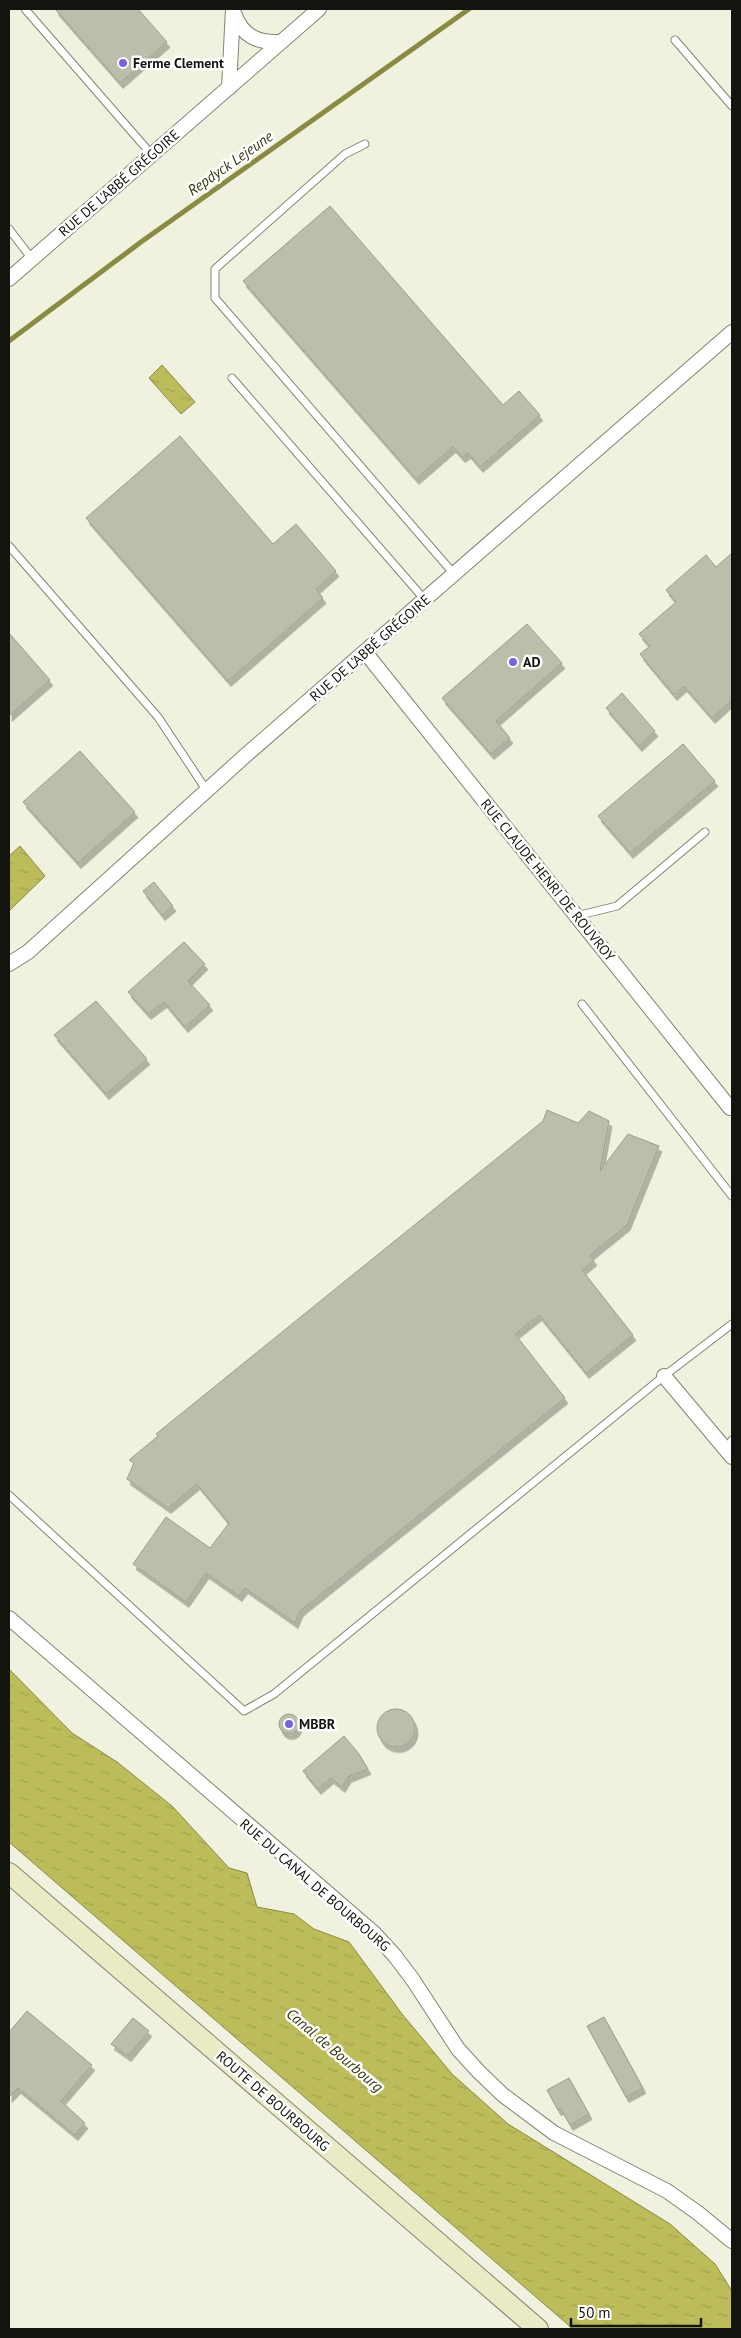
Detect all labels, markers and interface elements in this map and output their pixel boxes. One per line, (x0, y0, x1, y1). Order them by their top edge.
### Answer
place label: Ferme Clement (133, 54, 224, 72)
marker: Ferme Clement (117, 57, 129, 69)
street label: RUE DE L'ABBÉ GRÉGOIRE (55, 126, 183, 240)
water label: Repdyck Lejeune (184, 127, 276, 199)
street label: RUE DE L'ABBÉ GRÉGOIRE (306, 591, 434, 705)
place label: AD (523, 653, 541, 671)
marker: AD (507, 656, 519, 668)
street label: RUE CLAUDE HENRI DE ROUVROY (477, 795, 619, 965)
place label: MBBR (299, 1715, 336, 1733)
marker: MBBR (283, 1718, 295, 1730)
street label: RUE DU CANAL DE BOURBOURG (236, 1815, 394, 1955)
water label: Canal de Bourbourg (283, 2004, 388, 2096)
street label: ROUTE DE BOURBOURG (213, 2047, 333, 2155)
scale bar (571, 2296, 701, 2328)
text: 50 m (578, 2303, 611, 2322)

